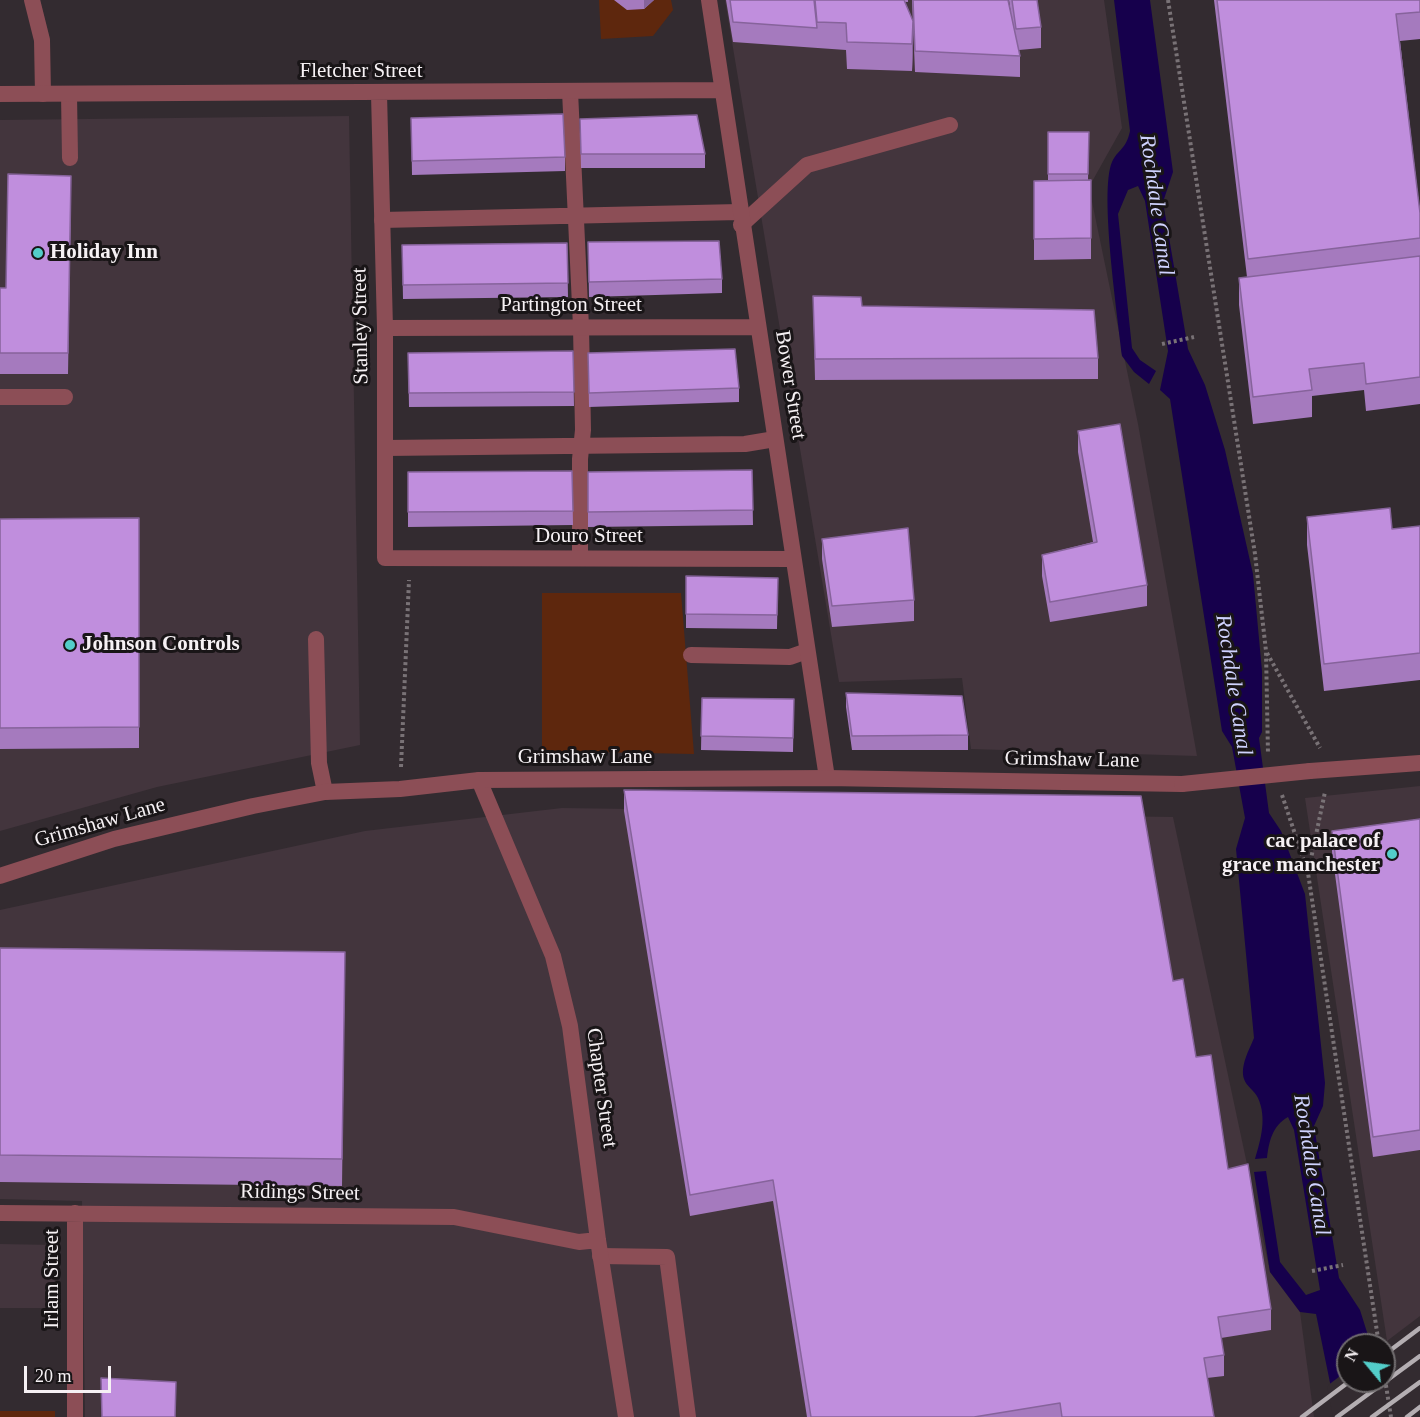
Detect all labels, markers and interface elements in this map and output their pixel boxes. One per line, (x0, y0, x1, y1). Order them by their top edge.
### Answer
street label: Fletcher Street (299, 58, 423, 84)
water label: Rochdale Canal (1133, 133, 1179, 277)
place label: Holiday Inn (50, 240, 158, 266)
marker: Holiday Inn (31, 246, 45, 260)
street label: Stanley Street (347, 267, 375, 385)
street label: Partington Street (500, 292, 642, 318)
street label: Bower Street (769, 329, 811, 441)
street label: Douro Street (535, 523, 643, 549)
water label: Rochdale Canal (1209, 613, 1257, 757)
place label: Johnson Controls (82, 632, 240, 658)
marker: Johnson Controls (63, 638, 77, 652)
street label: Grimshaw Lane (518, 744, 652, 770)
street label: Grimshaw Lane (1004, 746, 1140, 774)
street label: Grimshaw Lane (32, 792, 168, 854)
place label: cac palace of grace manchester (1222, 829, 1380, 879)
marker: cac palace of grace manchester (1385, 847, 1399, 861)
street label: Chapter Street (580, 1026, 622, 1150)
water label: Rochdale Canal (1287, 1093, 1335, 1237)
street label: Ridings Street (240, 1179, 360, 1207)
street label: Irlam Street (39, 1229, 65, 1329)
north arrow (1336, 1333, 1396, 1393)
text: N (1341, 1346, 1362, 1364)
scale bar (27, 1354, 114, 1392)
text: 20 m (35, 1366, 72, 1386)

